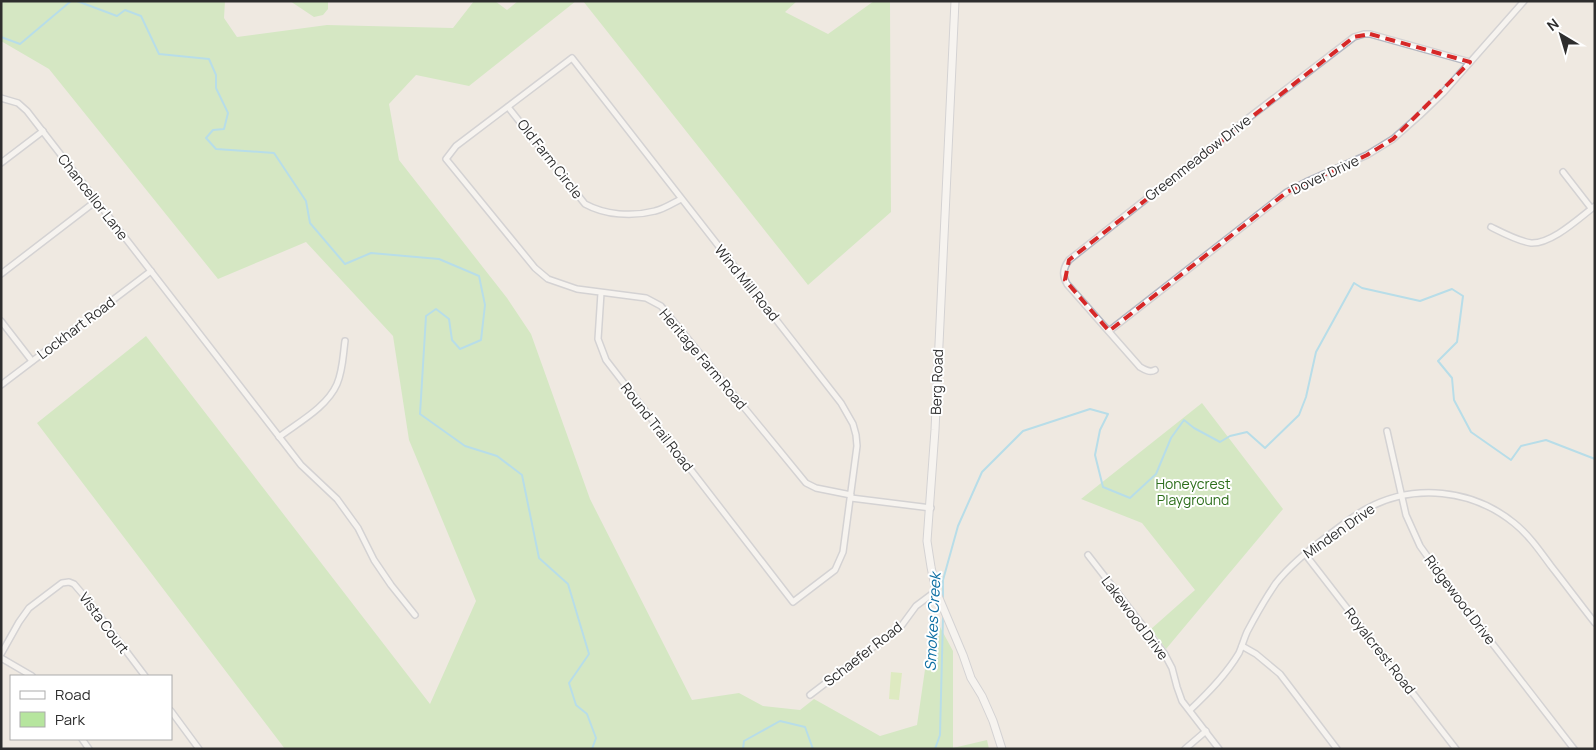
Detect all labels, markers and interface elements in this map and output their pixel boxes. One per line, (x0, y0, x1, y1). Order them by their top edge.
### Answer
north arrow (1536, 10, 1586, 60)
text: N (1543, 14, 1563, 35)
street label: Greenmeadow Drive (1141, 110, 1255, 205)
street label: Old Farm Circle (513, 115, 587, 202)
street label: Chancellor Lane (54, 150, 133, 244)
street label: Dover Drive (1288, 151, 1362, 199)
street label: Wind Mill Road (711, 241, 784, 325)
street label: Lockhart Road (33, 292, 118, 363)
street label: Heritage Farm Road (656, 304, 751, 413)
street label: Berg Road (926, 349, 947, 415)
street label: Round Trail Road (617, 378, 698, 475)
park label: Honeycrest Playground (1155, 474, 1231, 509)
street label: Minden Drive (1299, 499, 1378, 562)
street label: Ridgewood Drive (1420, 551, 1500, 648)
water label: Smokes Creek (919, 570, 946, 672)
street label: Lakewood Drive (1098, 572, 1173, 664)
street label: Vista Court (75, 588, 134, 658)
street label: Royalcrest Road (1341, 604, 1420, 698)
street label: Schaefer Road (820, 617, 906, 690)
legend (10, 675, 172, 740)
text: Road (55, 684, 91, 705)
text: Park (55, 709, 85, 730)

